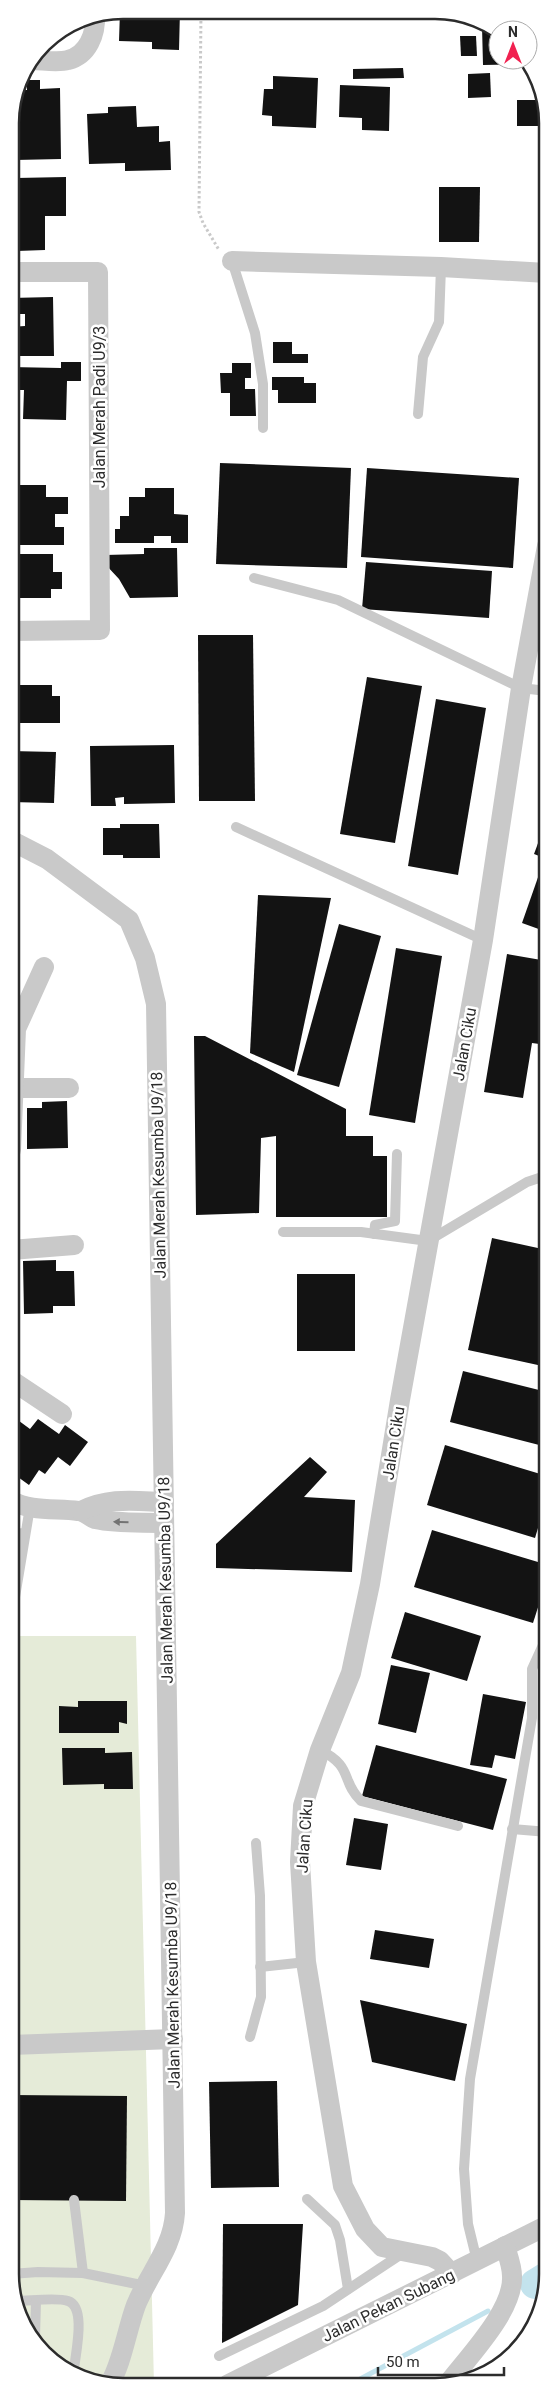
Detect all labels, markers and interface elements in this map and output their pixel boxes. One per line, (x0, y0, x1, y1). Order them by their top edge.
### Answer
north arrow (488, 20, 538, 70)
text: N (508, 24, 518, 40)
street label: Jalan Merah Padi U9/3 (90, 326, 109, 488)
street label: Jalan Ciku (449, 1006, 480, 1082)
street label: Jalan Merah Kesumba U9/18 (147, 1071, 170, 1279)
street label: Jalan Ciku (378, 1405, 409, 1481)
street label: Jalan Merah Kesumba U9/18 (154, 1476, 177, 1684)
one-way arrow (113, 1518, 129, 1526)
street label: Jalan Ciku (292, 1798, 317, 1874)
street label: Jalan Merah Kesumba U9/18 (161, 1881, 184, 2089)
street label: Jalan Pekan Subang (319, 2265, 457, 2346)
scale bar (378, 2344, 504, 2376)
text: 50 m (386, 2353, 420, 2371)

